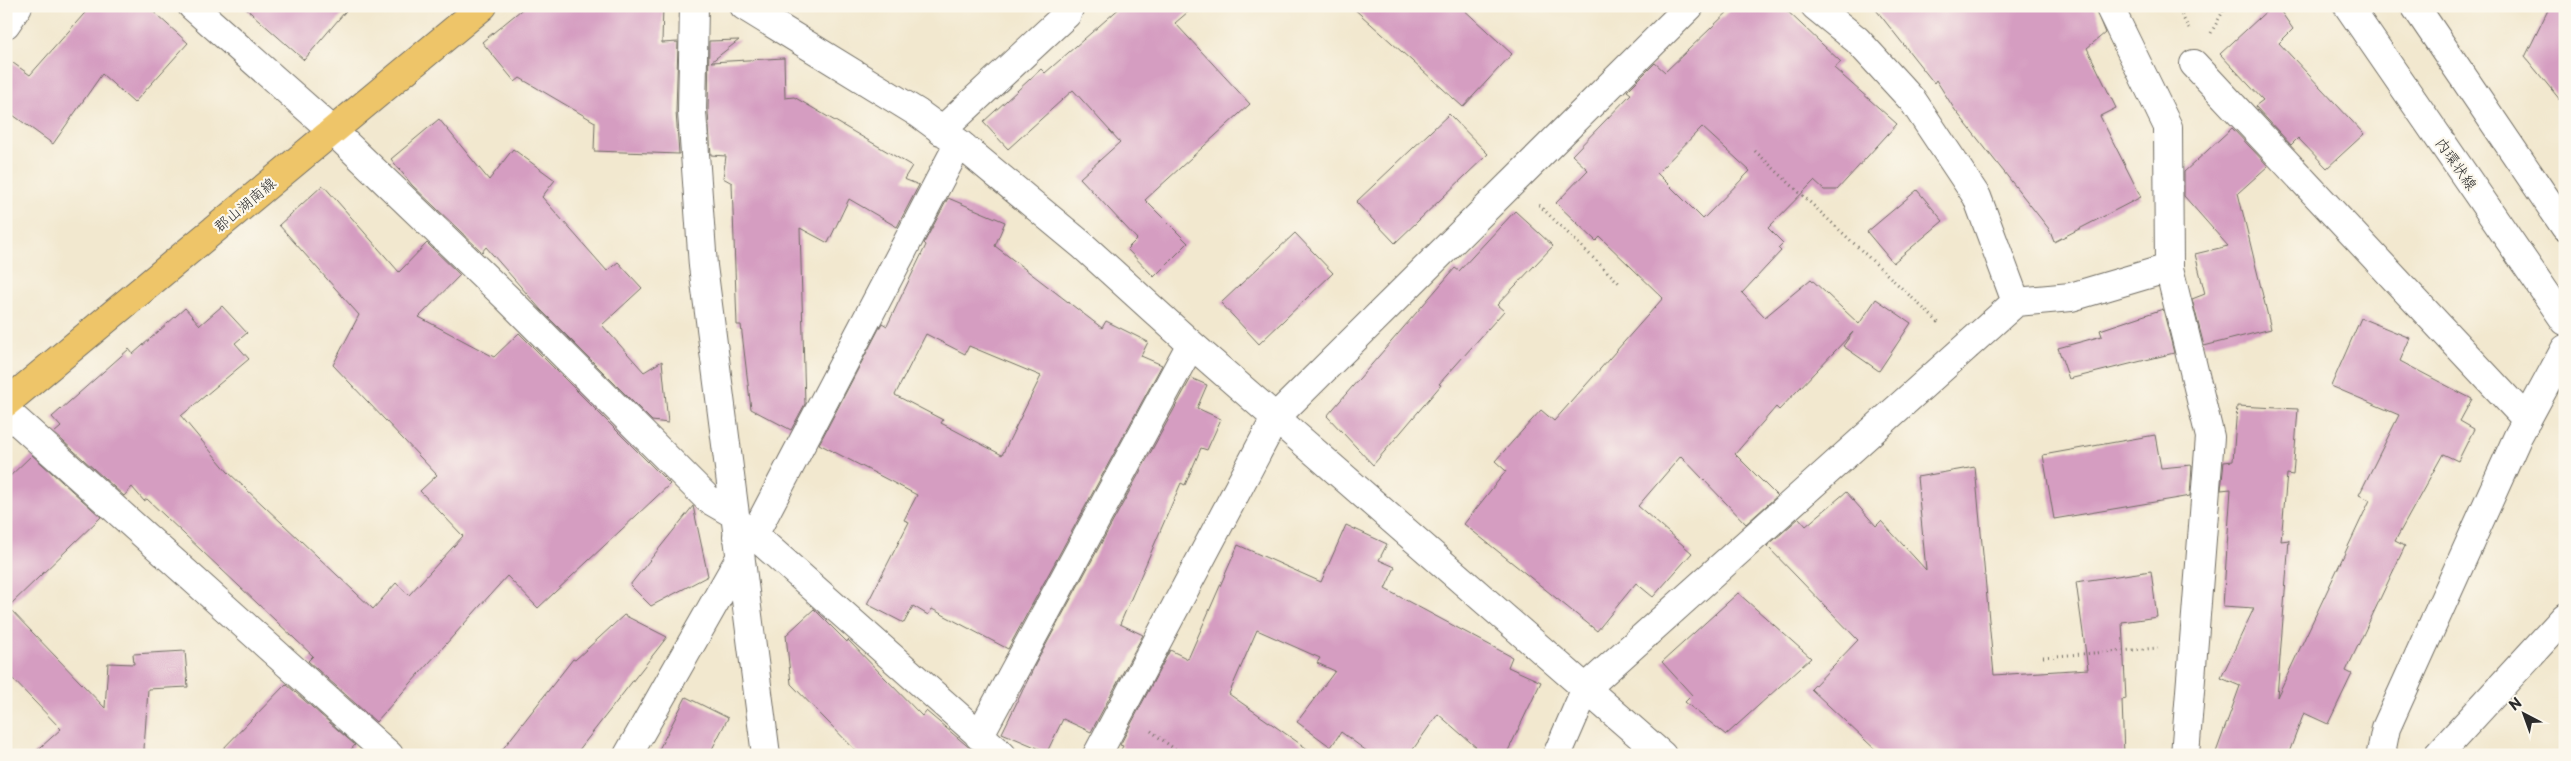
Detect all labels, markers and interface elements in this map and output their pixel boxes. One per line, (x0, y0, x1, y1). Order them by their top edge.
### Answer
street label: 内環状線 (2431, 132, 2484, 194)
street label: 郡山湖南線 (208, 171, 280, 237)
north arrow (2498, 688, 2548, 738)
text: N (2504, 692, 2526, 715)

